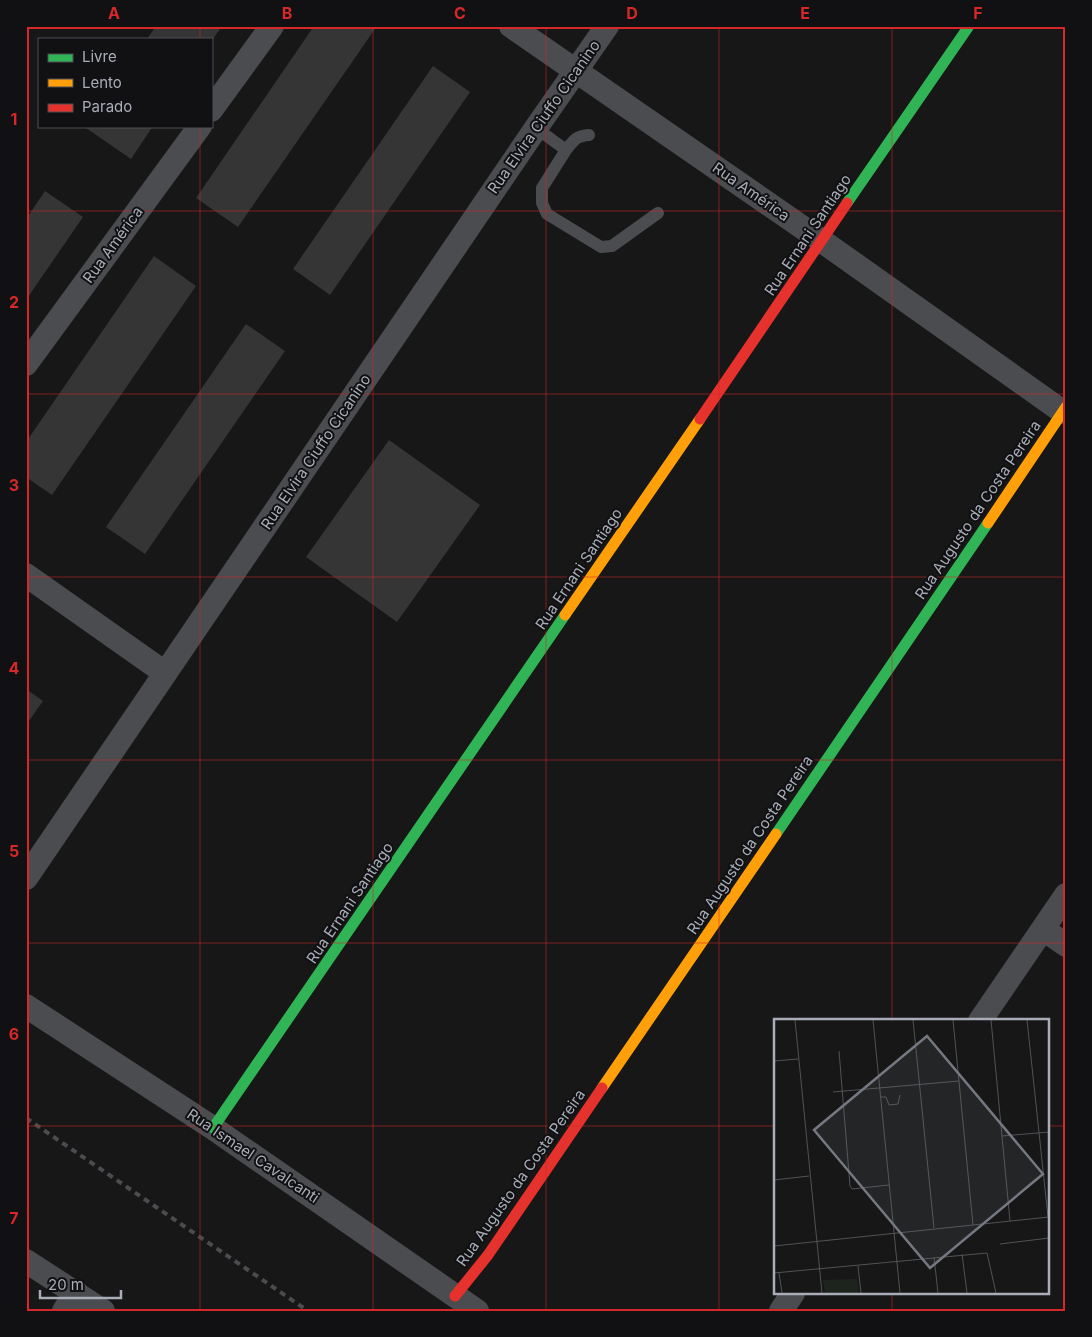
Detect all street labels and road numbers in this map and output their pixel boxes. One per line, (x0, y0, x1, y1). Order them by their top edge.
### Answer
street label: Rua Elvira Ciuffo Cicanino (483, 36, 604, 197)
street label: Rua América (709, 158, 794, 225)
street label: Rua Ernani Santiago (760, 170, 855, 299)
street label: Rua América (78, 203, 147, 287)
street label: Rua Elvira Ciuffo Cicanino (257, 371, 375, 533)
street label: Rua Augusto da Costa Pereira (911, 417, 1045, 603)
street label: Rua Ernani Santiago (531, 504, 626, 633)
street label: Rua Augusto da Costa Pereira (683, 752, 817, 938)
street label: Rua Ernani Santiago (302, 838, 397, 967)
street label: Rua Augusto da Costa Pereira (452, 1086, 589, 1270)
street label: Rua Ismael Cavalcanti (184, 1104, 323, 1207)

